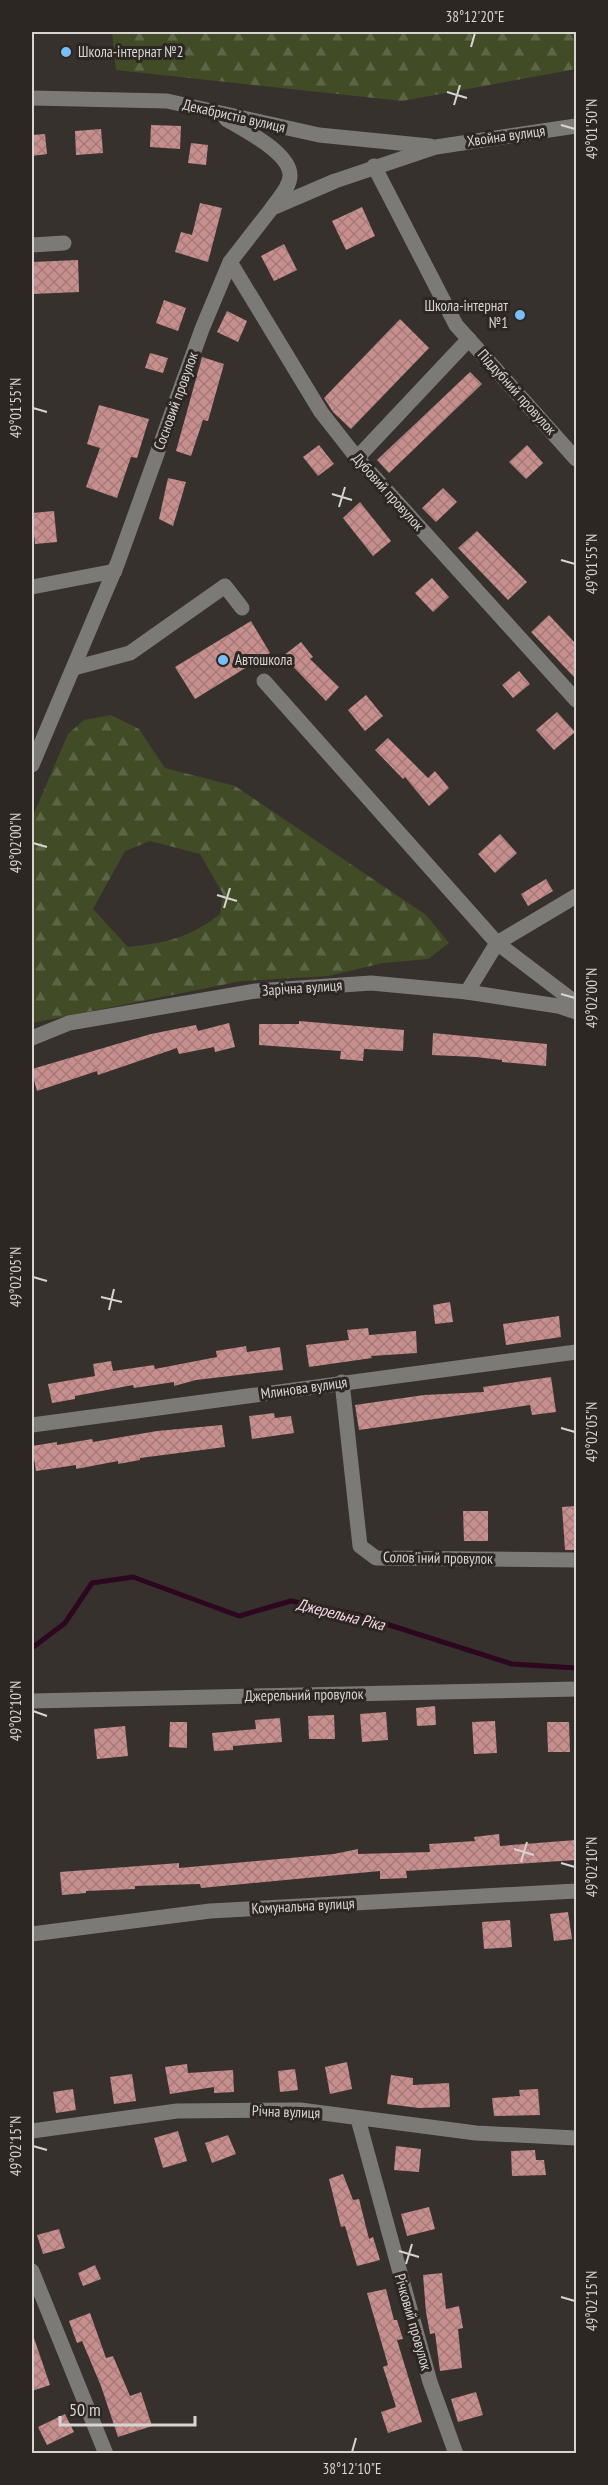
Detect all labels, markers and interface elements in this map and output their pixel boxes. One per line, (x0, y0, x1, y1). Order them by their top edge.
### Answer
text: 38°12'20"E (445, 7, 505, 26)
place label: Школа-інтернат №2 (78, 42, 183, 61)
marker: Школа-інтернат №2 (59, 45, 73, 59)
street label: Декабристів вулиця (181, 94, 287, 137)
text: 49°01'50"N (582, 99, 601, 159)
street label: Хвойна вулиця (466, 121, 547, 150)
place label: Школа-інтернат №1 (424, 296, 508, 332)
marker: Школа-інтернат №1 (513, 308, 527, 322)
street label: Піддубний провулок (474, 345, 561, 439)
street label: Сосновий провулок (149, 349, 202, 452)
text: 49°01'55"N (6, 378, 25, 438)
street label: Дубовий провулок (348, 449, 428, 535)
text: 49°01'55"N (582, 534, 601, 594)
place label: Автошкола (235, 650, 292, 669)
marker: Автошкола (216, 653, 230, 667)
text: 49°02'00"N (6, 813, 25, 873)
text: 49°02'00"N (582, 968, 601, 1028)
street label: Зарічна вулиця (261, 975, 343, 1000)
text: 49°02'05"N (6, 1247, 25, 1307)
street label: Млинова вулиця (259, 1372, 349, 1403)
text: 49°02'05"N (582, 1402, 601, 1462)
street label: Солов'їний провулок (383, 1547, 493, 1568)
water label: Джерельна Ріка (294, 1593, 388, 1635)
text: 49°02'10"N (6, 1681, 25, 1741)
street label: Джерельний провулок (244, 1684, 364, 1705)
text: 49°02'10"N (582, 1837, 601, 1897)
street label: Комунальна вулиця (251, 1893, 355, 1918)
street label: Річна вулиця (252, 2101, 321, 2122)
text: 49°02'15"N (6, 2116, 25, 2176)
street label: Річковий провулок (391, 2271, 436, 2373)
text: 49°02'15"N (582, 2271, 601, 2331)
scale bar (60, 2389, 195, 2427)
text: 50 m (69, 2398, 101, 2421)
text: 38°12'10"E (322, 2459, 382, 2478)

